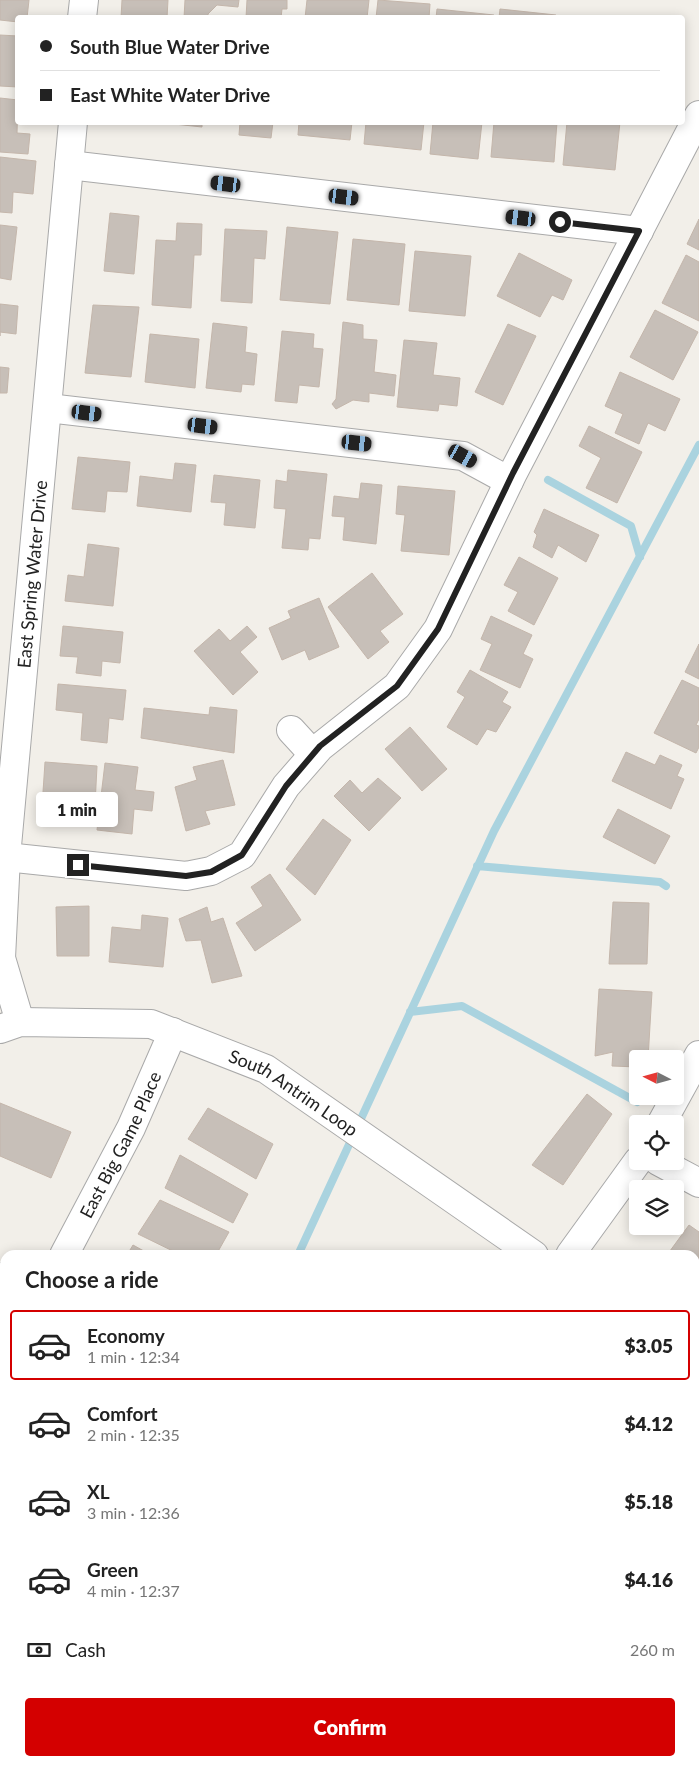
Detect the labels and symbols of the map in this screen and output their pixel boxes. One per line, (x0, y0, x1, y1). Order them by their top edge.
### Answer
car (210, 175, 241, 193)
car (328, 188, 359, 206)
car (505, 209, 536, 227)
route start (549, 211, 571, 233)
car (71, 404, 102, 422)
car (187, 417, 218, 435)
car (341, 434, 372, 452)
car (446, 442, 479, 470)
street label: East Spring Water Drive (12, 479, 51, 669)
callout: 1 min (37, 792, 119, 828)
route end (67, 854, 89, 876)
street label: South Antrim Loop (226, 1045, 362, 1140)
north arrow (629, 1050, 684, 1105)
street label: East Big Game Place (75, 1068, 165, 1222)

